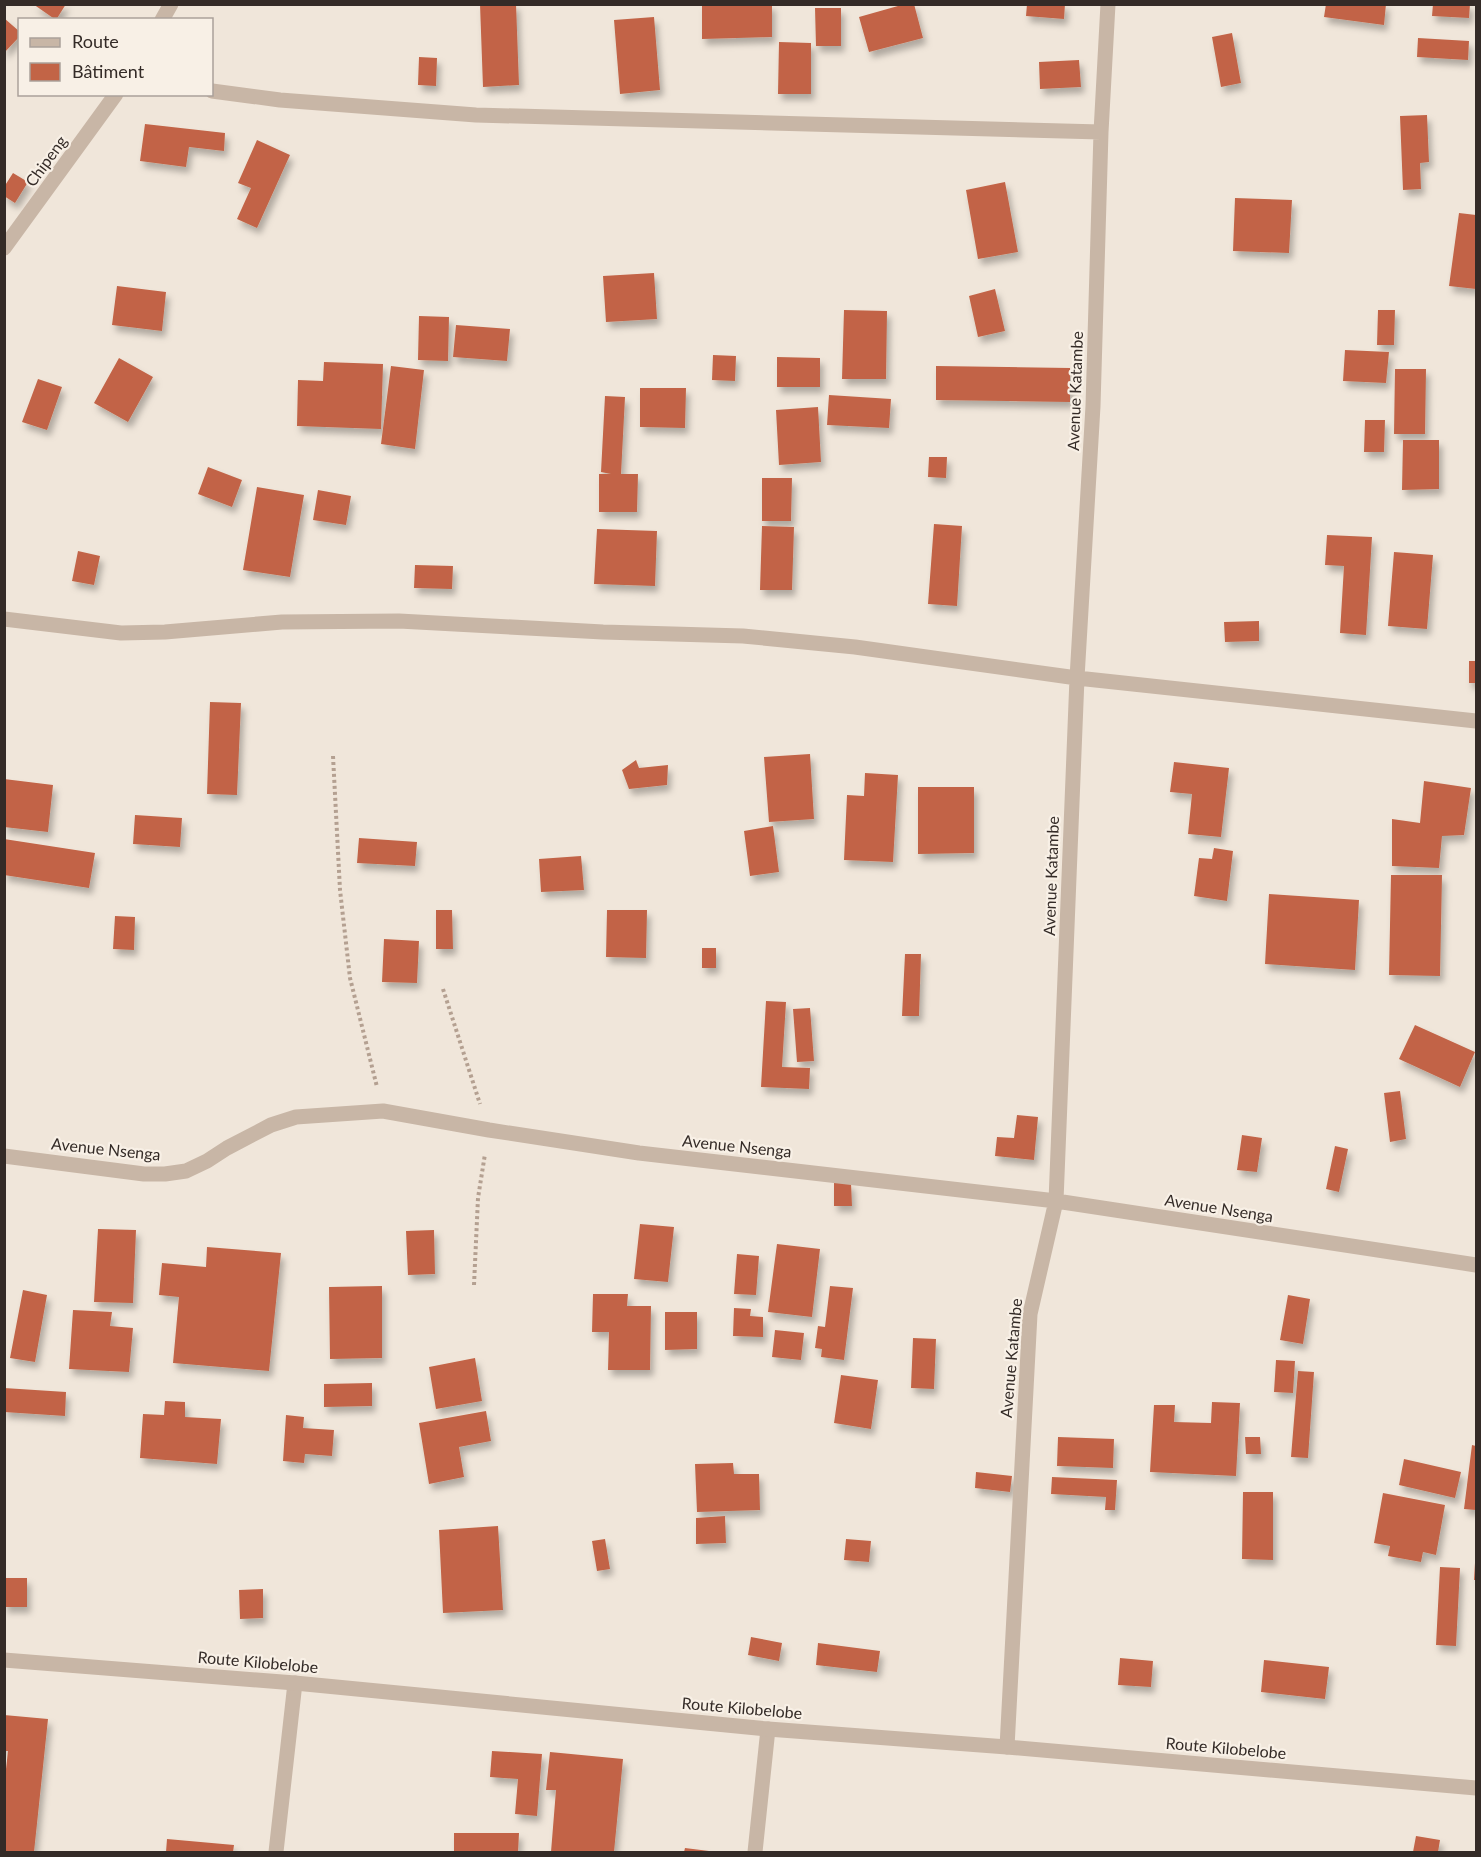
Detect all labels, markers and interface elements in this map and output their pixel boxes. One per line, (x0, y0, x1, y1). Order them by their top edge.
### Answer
legend (18, 18, 213, 96)
text: Route (72, 30, 119, 52)
text: Bâtiment (72, 60, 145, 82)
street label: Chipeng (21, 132, 70, 190)
street label: Avenue Katambe (1063, 331, 1086, 451)
street label: Avenue Katambe (1039, 816, 1062, 936)
street label: Avenue Nsenga (682, 1130, 793, 1161)
street label: Avenue Nsenga (51, 1133, 162, 1164)
street label: Avenue Nsenga (1163, 1190, 1275, 1225)
street label: Avenue Katambe (996, 1297, 1025, 1418)
street label: Route Kilobelobe (197, 1647, 319, 1676)
street label: Route Kilobelobe (681, 1693, 803, 1722)
street label: Route Kilobelobe (1165, 1733, 1287, 1762)

